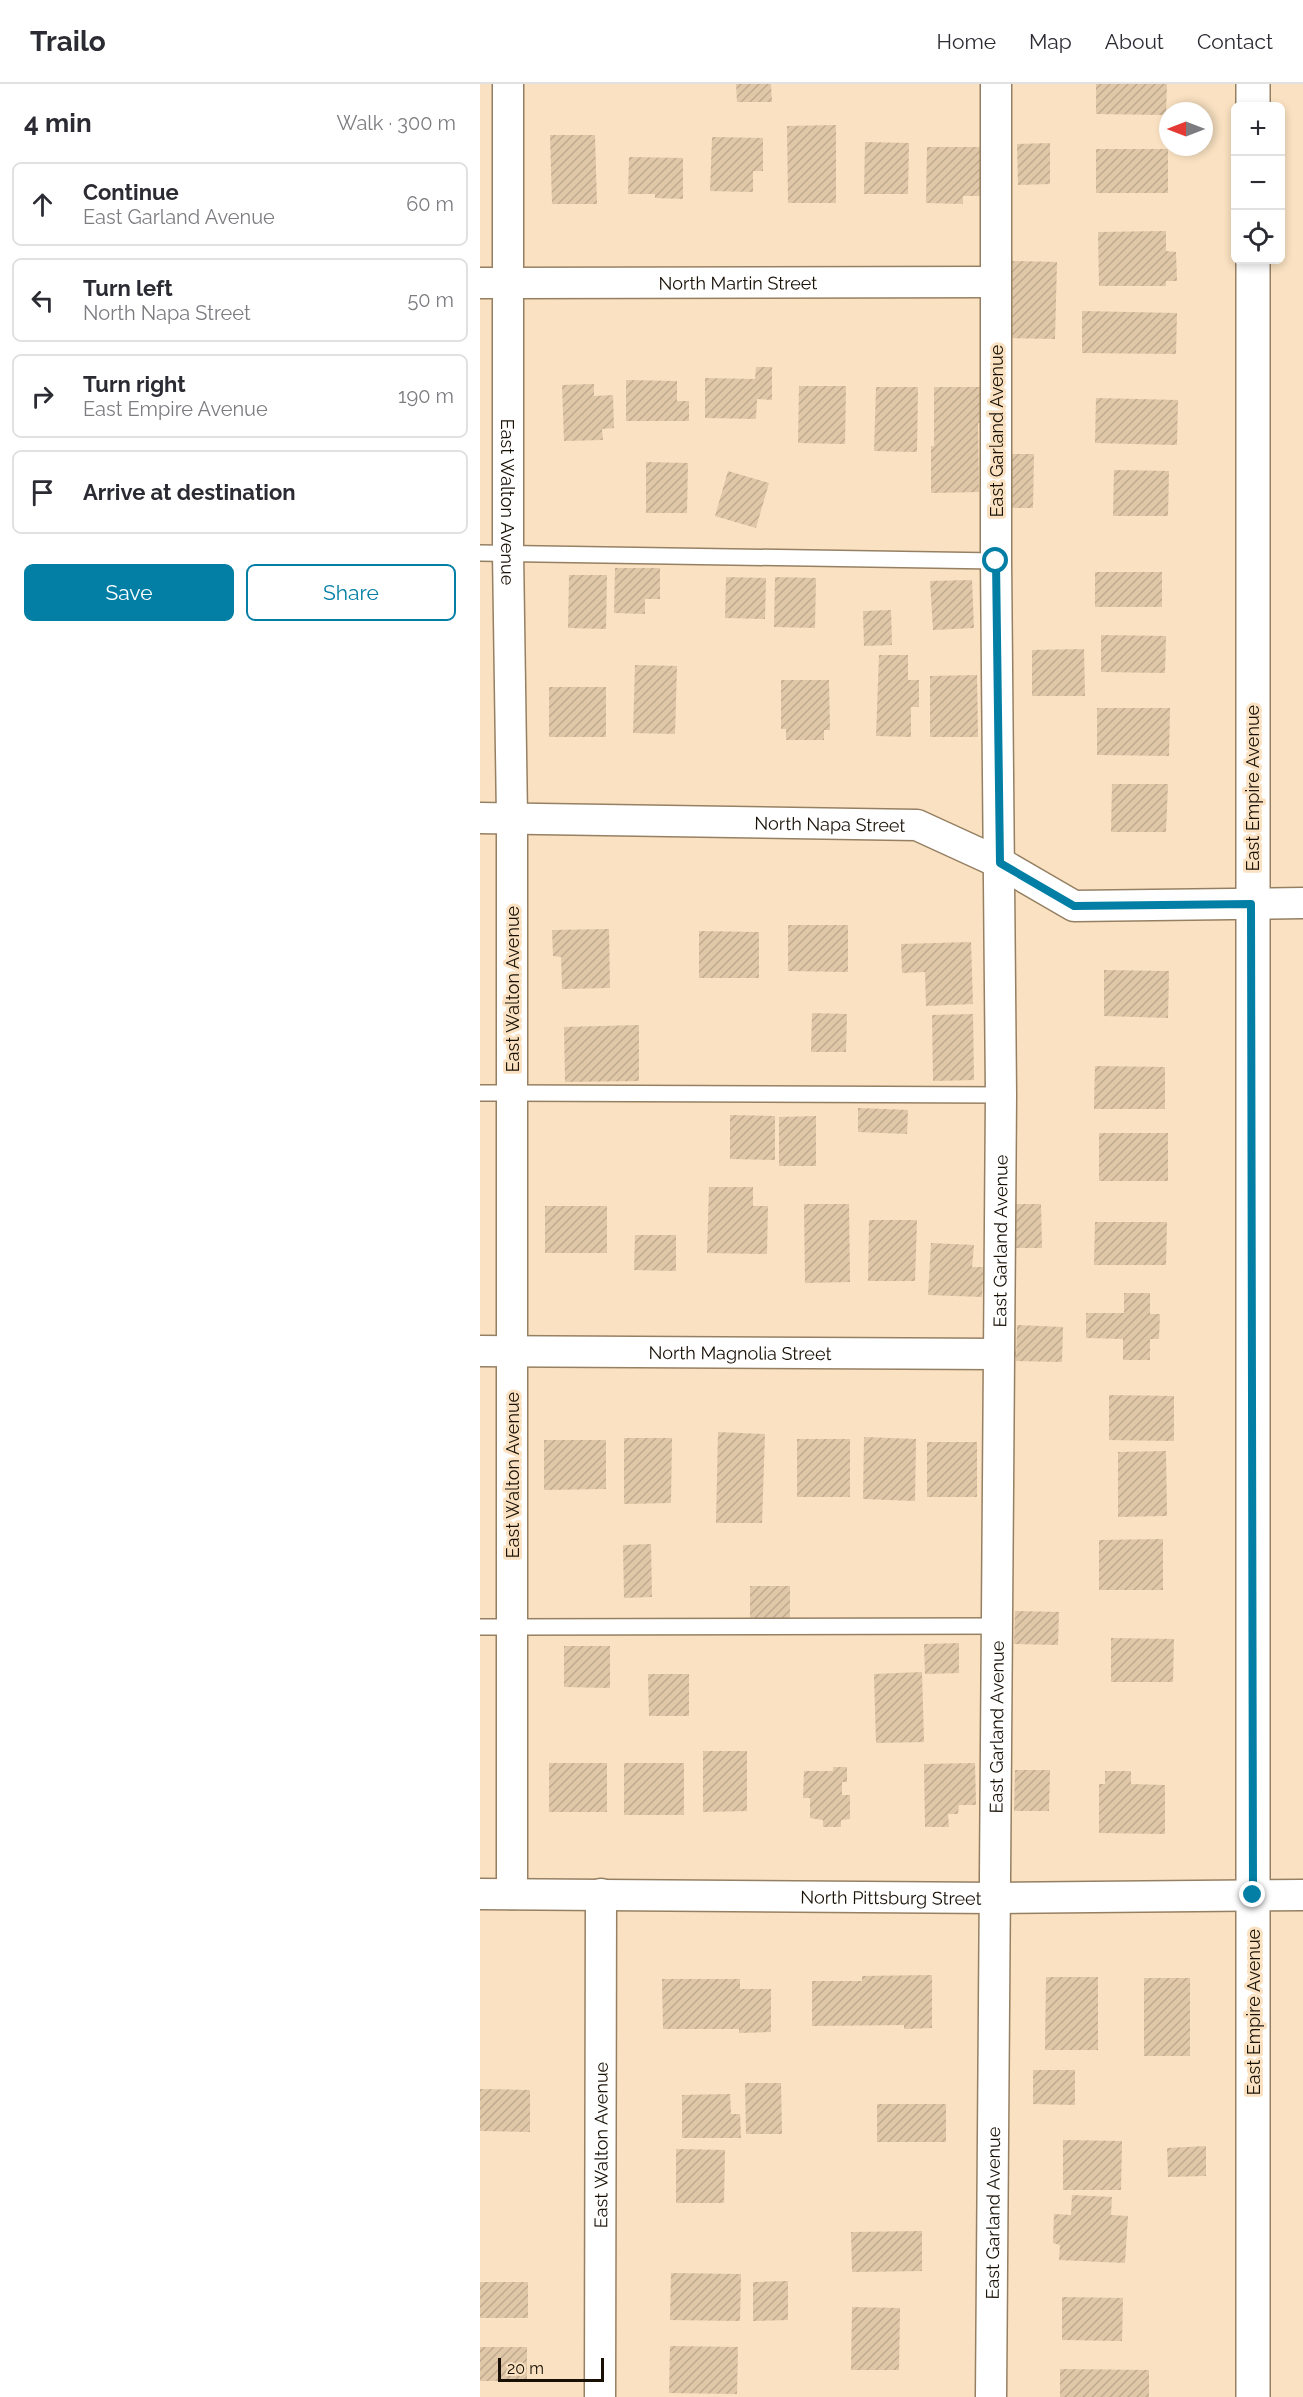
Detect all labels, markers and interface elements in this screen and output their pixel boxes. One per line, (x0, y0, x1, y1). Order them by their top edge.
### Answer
text: Trailo (30, 25, 106, 58)
text: Home (937, 29, 996, 54)
text: Map (1029, 29, 1072, 54)
text: About (1105, 29, 1164, 54)
text: Contact (1197, 29, 1273, 54)
north arrow (1159, 102, 1213, 156)
map controls (1231, 102, 1285, 264)
button: + (1231, 102, 1285, 156)
text: 4 min (24, 108, 92, 138)
text: Walk · 300 m (337, 111, 456, 135)
button: − (1231, 156, 1285, 210)
text: Continue (83, 179, 179, 205)
icon: ahead (26, 188, 59, 221)
text: 60 m (406, 192, 454, 216)
text: East Garland Avenue (83, 205, 275, 229)
button: locate (1231, 210, 1285, 264)
street label: North Martin Street (659, 272, 817, 293)
text: Turn left (83, 275, 173, 301)
icon: left (26, 284, 59, 317)
text: 50 m (407, 288, 454, 312)
text: North Napa Street (83, 301, 251, 325)
street label: East Garland Avenue (986, 344, 1007, 517)
text: Turn right (83, 371, 186, 397)
icon: right (26, 380, 59, 413)
text: 190 m (398, 384, 454, 408)
text: East Empire Avenue (83, 397, 268, 421)
street label: East Walton Avenue (498, 419, 519, 586)
icon: arrive (26, 476, 59, 509)
text: Arrive at destination (83, 479, 296, 505)
route start (982, 547, 1008, 573)
button: Save (24, 564, 234, 621)
button: Share (246, 564, 456, 621)
street label: East Empire Avenue (1242, 704, 1263, 871)
street label: North Napa Street (754, 812, 906, 835)
street label: East Walton Avenue (502, 905, 523, 1072)
street label: East Garland Avenue (989, 1154, 1011, 1328)
street label: North Magnolia Street (648, 1341, 832, 1364)
street label: East Walton Avenue (502, 1391, 523, 1558)
street label: East Garland Avenue (985, 1640, 1007, 1813)
route end (1239, 1881, 1265, 1907)
street label: North Pittsburg Street (800, 1886, 982, 1908)
street label: East Empire Avenue (1243, 1928, 1264, 2095)
street label: East Walton Avenue (590, 2061, 611, 2228)
street label: East Garland Avenue (981, 2126, 1004, 2299)
scale bar (498, 2355, 604, 2382)
text: 20 m (507, 2359, 544, 2378)

